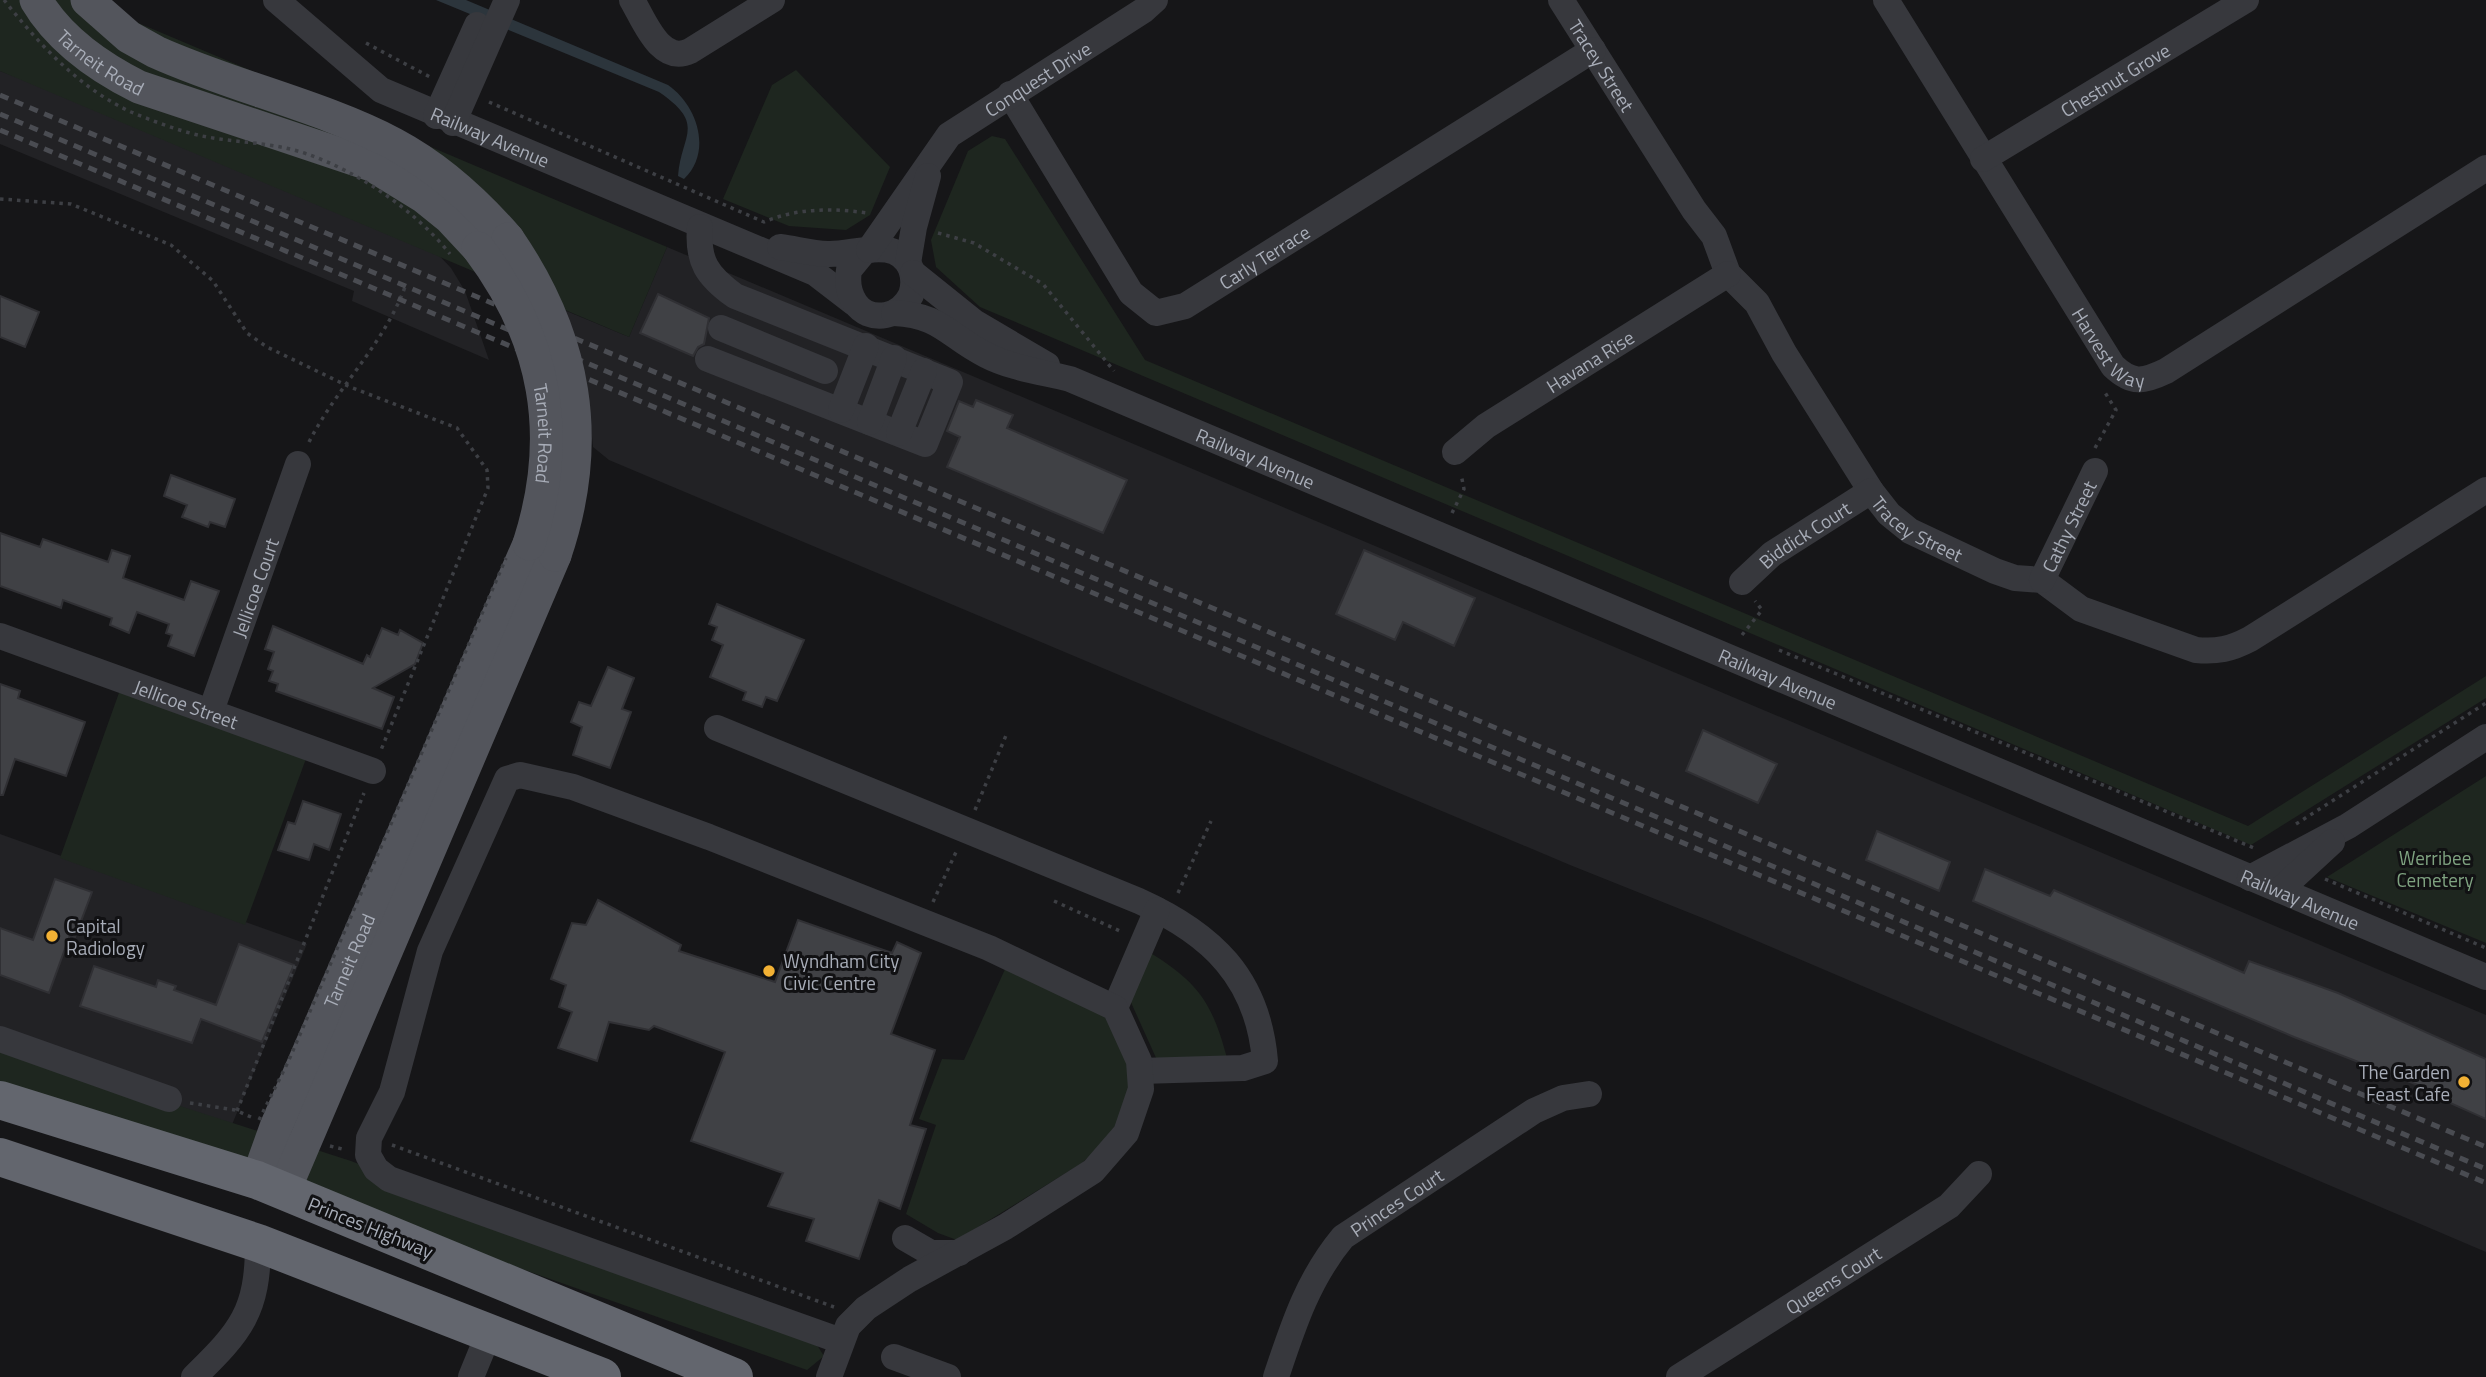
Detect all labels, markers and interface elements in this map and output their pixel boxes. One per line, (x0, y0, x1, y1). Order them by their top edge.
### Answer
street label: Tracey Street (1562, 13, 1643, 117)
street label: Tarneit Road (51, 22, 150, 102)
street label: Conquest Drive (978, 33, 1096, 123)
street label: Chestnut Grove (2054, 35, 2175, 124)
street label: Railway Avenue (426, 98, 554, 174)
street label: Carly Terrace (1213, 217, 1315, 296)
street label: Harvest Way (2065, 302, 2145, 394)
street label: Havana Rise (1540, 322, 1639, 399)
street label: Tarneit Road (527, 381, 561, 485)
street label: Railway Avenue (1192, 419, 1320, 495)
street label: Cathy Street (2034, 475, 2103, 577)
street label: Tracey Street (1865, 489, 1968, 569)
street label: Biddick Court (1751, 493, 1857, 575)
street label: Jellicoe Court (224, 533, 286, 641)
street label: Railway Avenue (1714, 640, 1842, 716)
street label: Jellicoe Street (130, 671, 243, 736)
park label: Werribee Cemetery (2396, 843, 2474, 894)
street label: Railway Avenue (2236, 861, 2364, 937)
street label: Tarneit Road (315, 908, 382, 1012)
place label: Capital Radiology (66, 911, 145, 962)
marker: Capital Radiology (44, 928, 60, 944)
place label: Wyndham City Civic Centre (783, 946, 899, 997)
marker: Wyndham City Civic Centre (761, 963, 777, 979)
place label: The Garden Feast Cafe (2359, 1057, 2450, 1108)
marker: The Garden Feast Cafe (2456, 1074, 2472, 1090)
street label: Princes Court (1344, 1160, 1449, 1243)
street label: Princes Highway (304, 1189, 438, 1265)
street label: Queens Court (1779, 1238, 1887, 1321)

